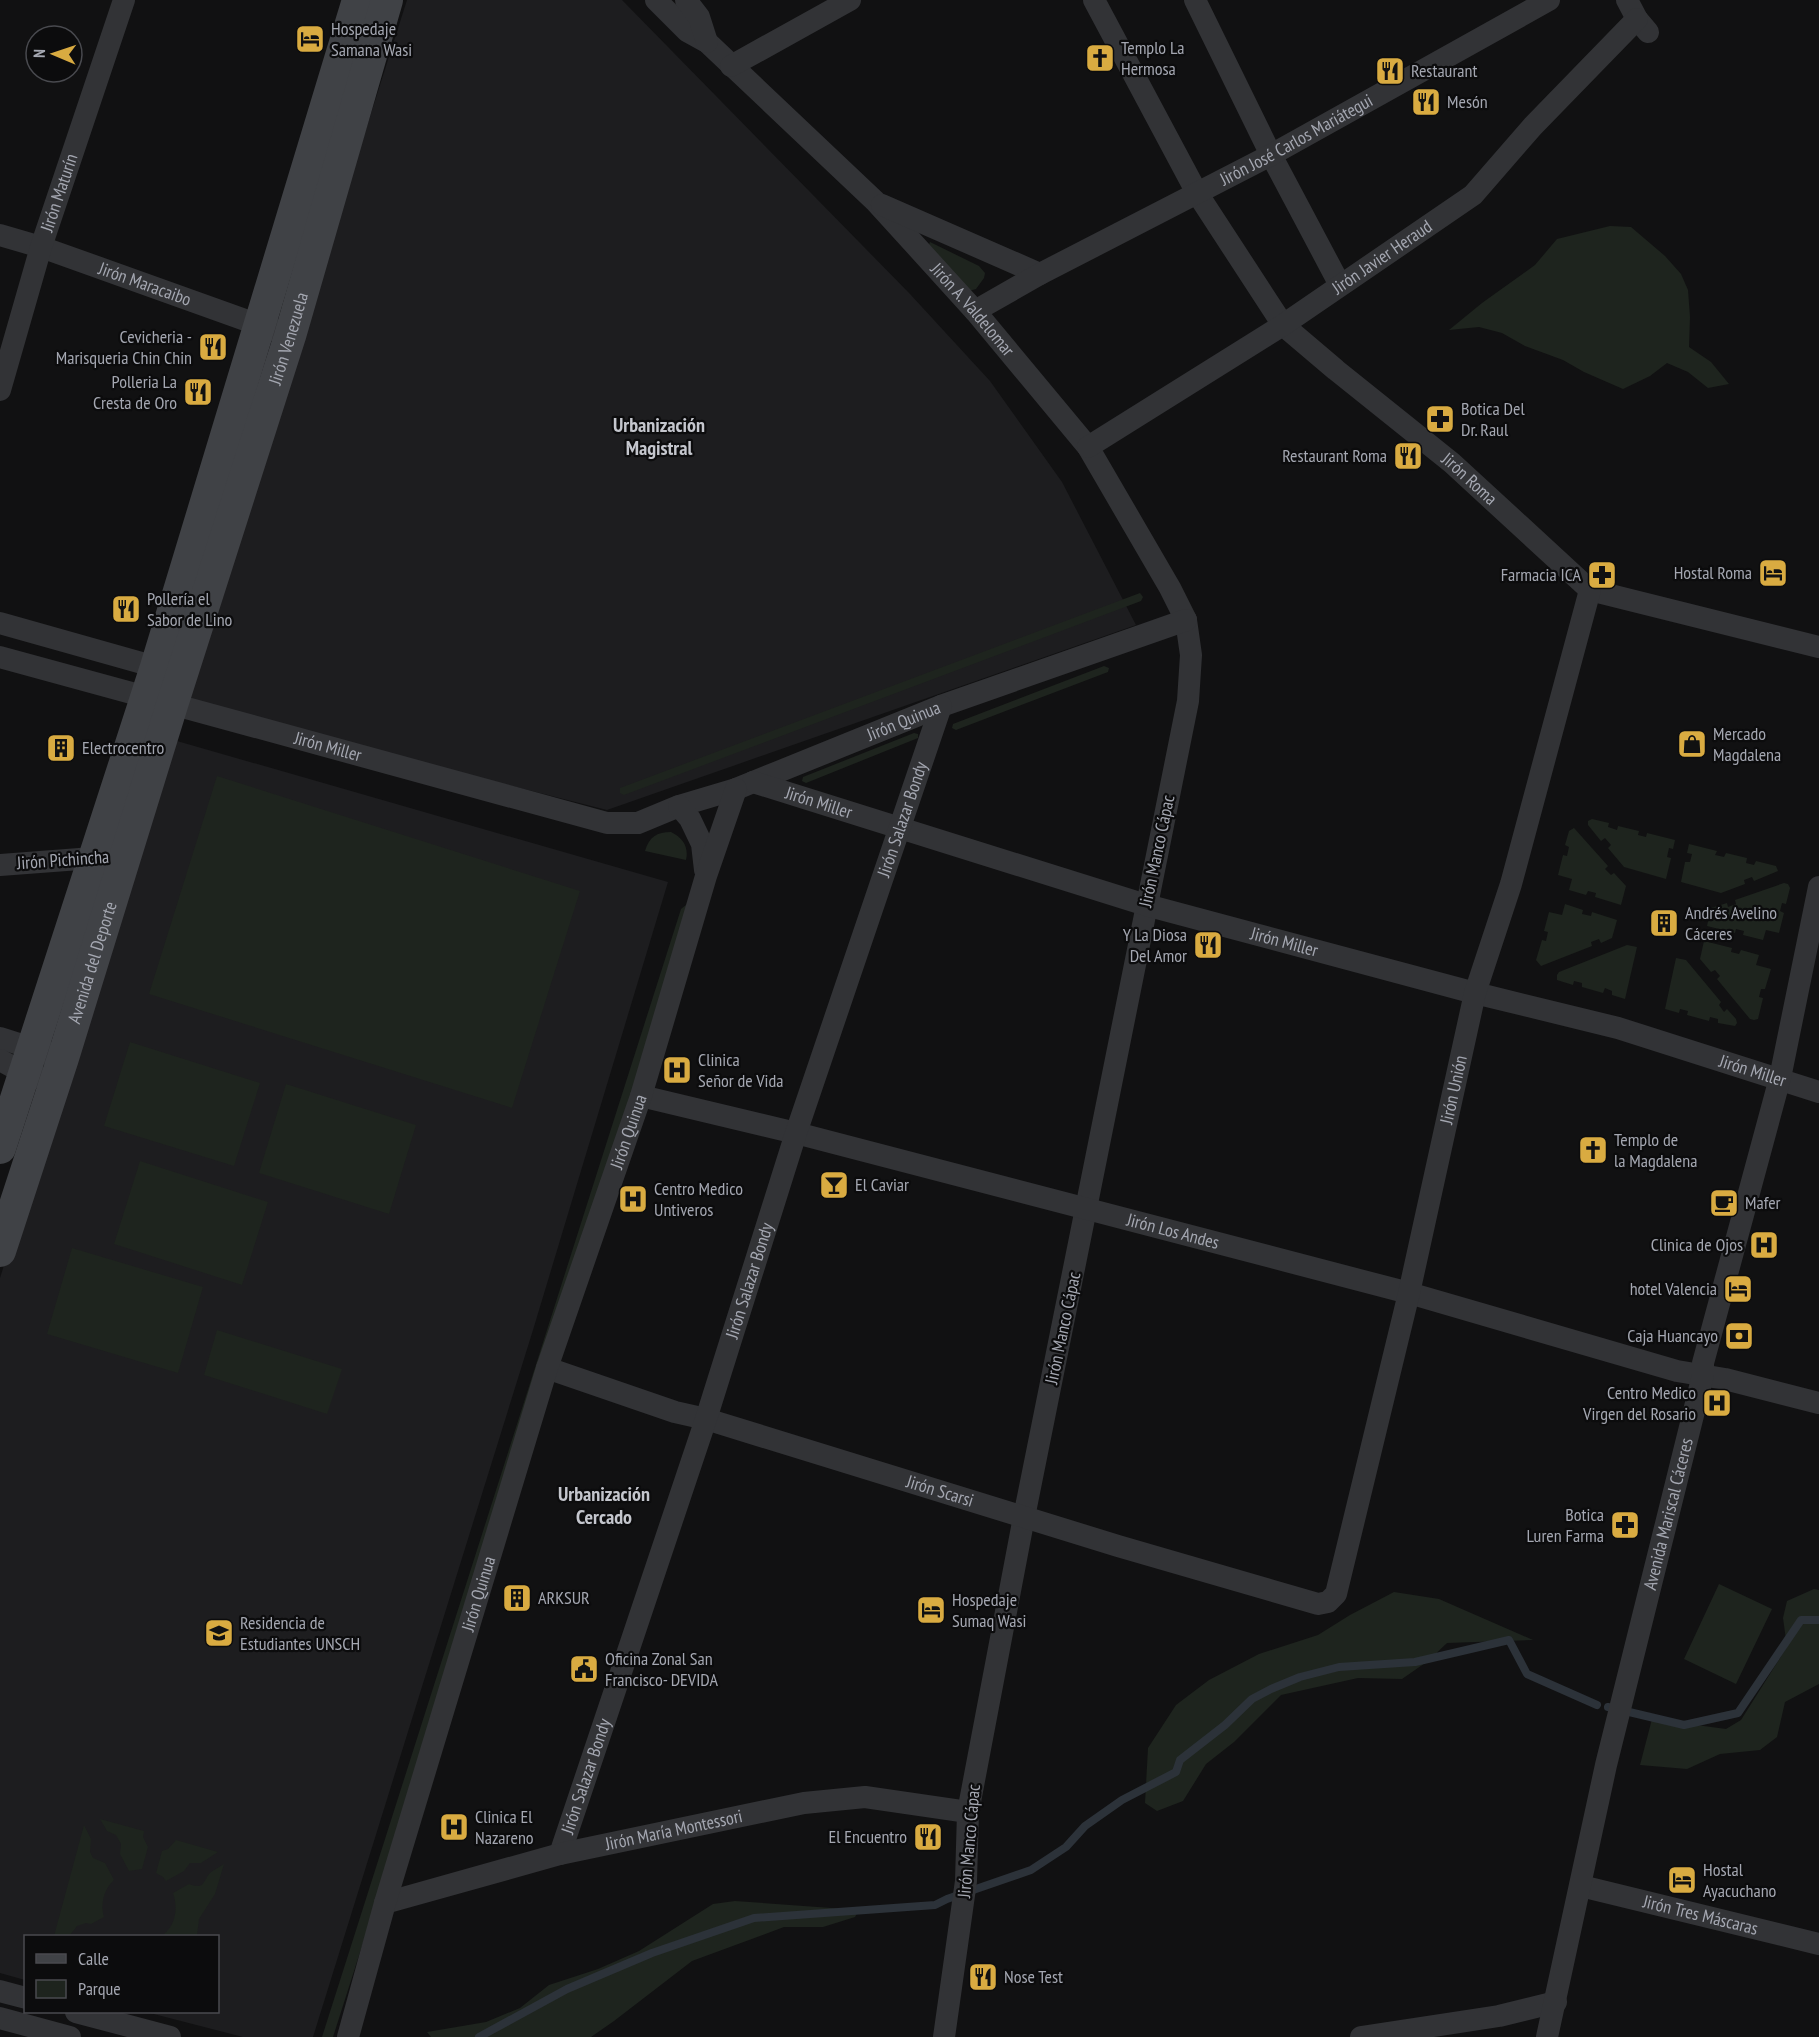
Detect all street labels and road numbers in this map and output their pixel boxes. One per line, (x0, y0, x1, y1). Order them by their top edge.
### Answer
street label: Jirón José Carlos Mariátegui (1215, 89, 1376, 191)
street label: Jirón Maturín (35, 151, 83, 236)
street label: Jirón Javier Heraud (1326, 215, 1436, 300)
street label: Jirón Maracaibo (95, 256, 195, 311)
street label: Jirón A. Valdelomar (925, 257, 1020, 361)
street label: Jirón Venezuela (263, 290, 313, 389)
street label: Jirón Roma (1436, 447, 1502, 510)
street label: Jirón Quinua (862, 696, 944, 746)
street label: Jirón Miller (291, 726, 364, 766)
street label: Jirón Salazar Bondy (872, 758, 932, 881)
street label: Jirón Miller (782, 781, 855, 823)
street label: Jirón Manco Cápac (1133, 792, 1180, 910)
street label: Jirón Pichincha (15, 845, 110, 874)
street label: Avenida del Deporte (62, 899, 122, 1026)
street label: Jirón Miller (1247, 921, 1321, 962)
street label: Jirón Miller (1716, 1049, 1789, 1092)
street label: Jirón Unión (1434, 1053, 1472, 1127)
street label: Jirón Quinua (604, 1091, 652, 1173)
street label: Jirón Los Andes (1124, 1208, 1222, 1254)
street label: Jirón Salazar Bondy (720, 1219, 778, 1342)
street label: Jirón Manco Cápac (1039, 1269, 1086, 1387)
street label: Avenida Mariscal Cáceres (1638, 1435, 1698, 1592)
street label: Jirón Scarsi (903, 1469, 976, 1512)
street label: Jirón Quinua (456, 1553, 500, 1635)
street label: Jirón Salazar Bondy (555, 1715, 616, 1838)
street label: Jirón Manco Cápac (952, 1783, 985, 1900)
street label: Jirón María Montessori (602, 1804, 744, 1855)
street label: Jirón Tres Máscaras (1640, 1889, 1761, 1940)

